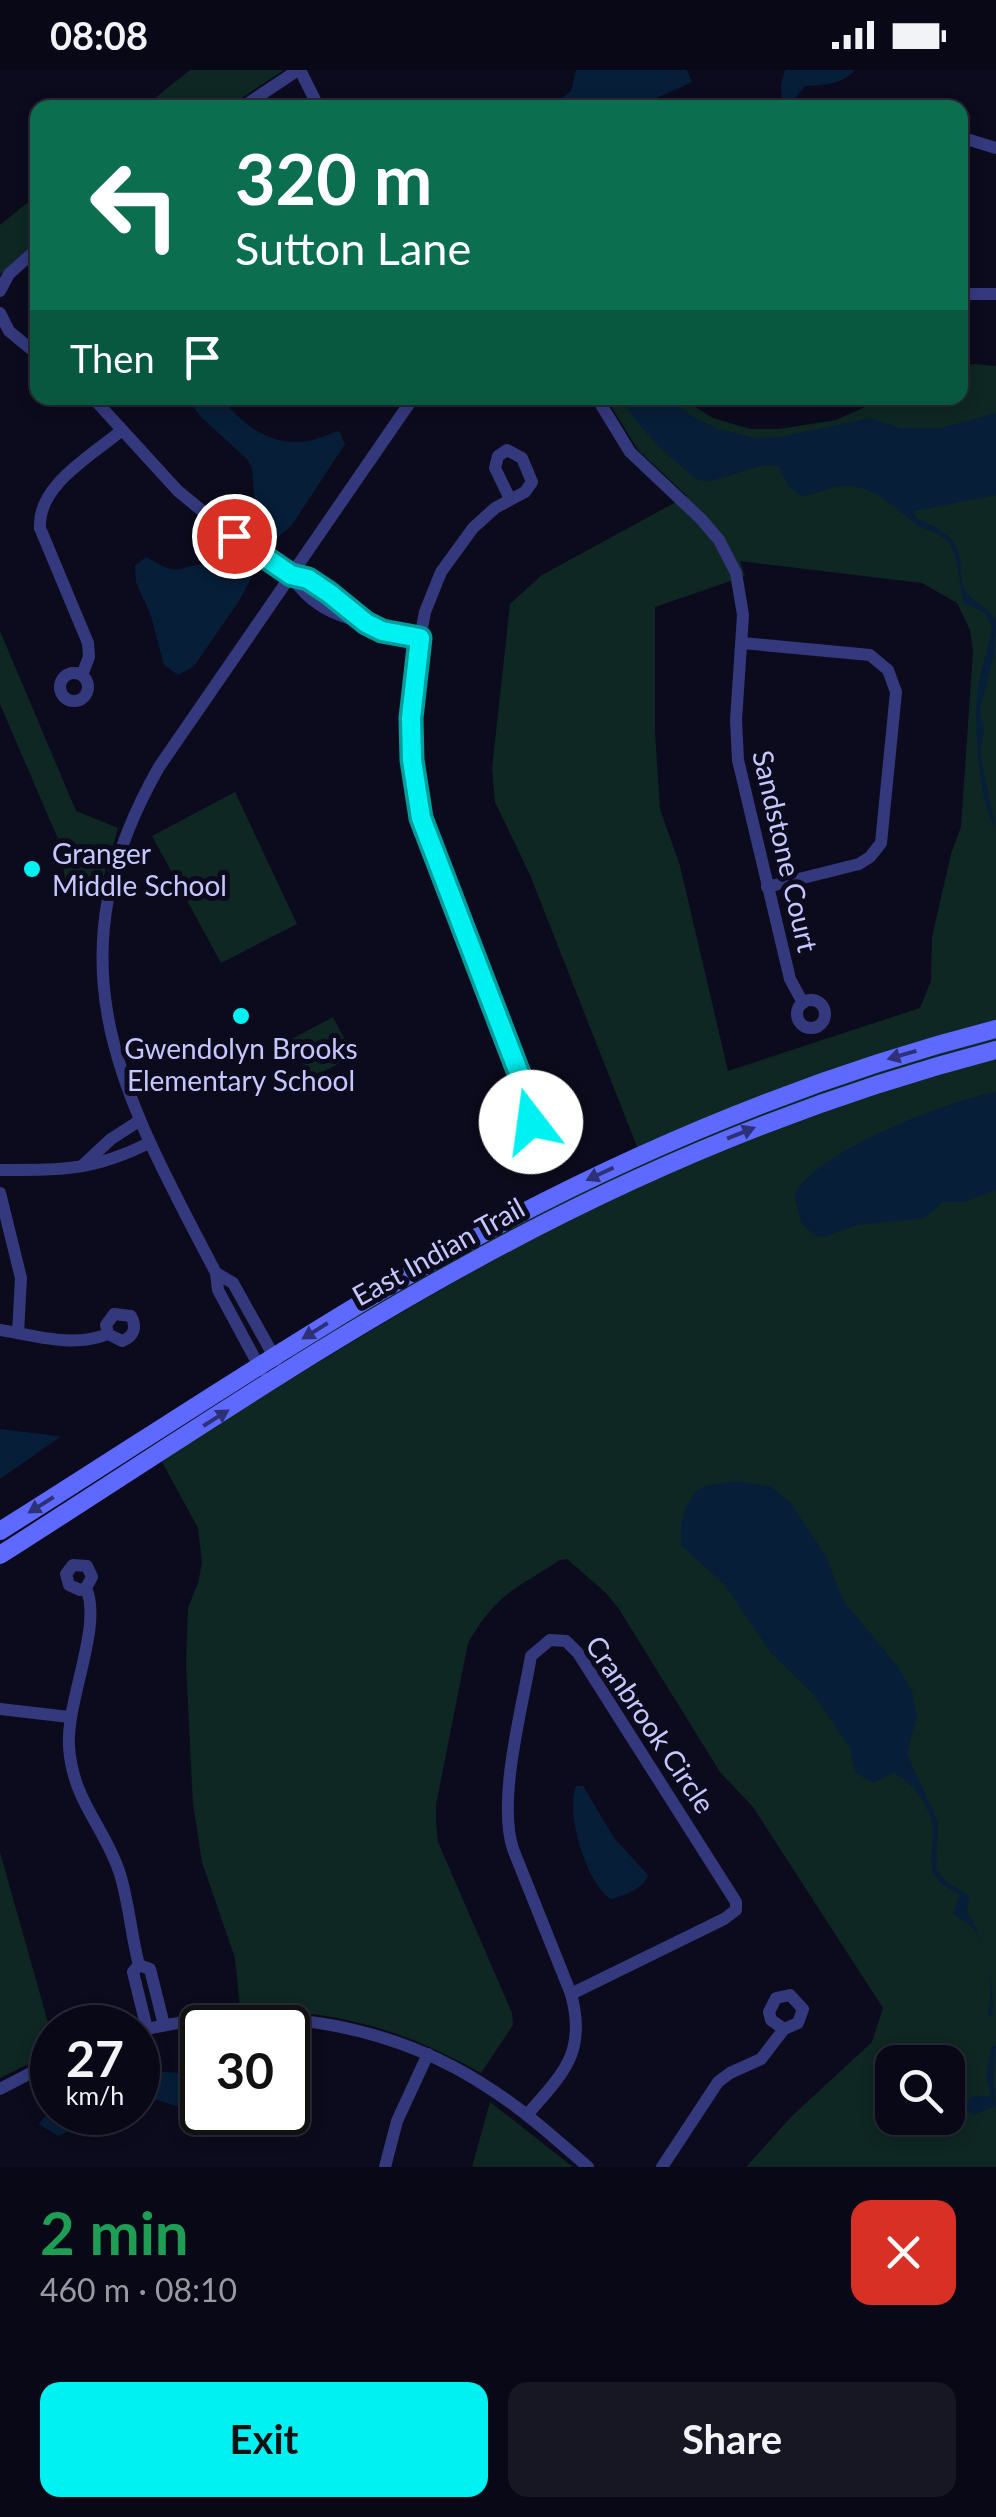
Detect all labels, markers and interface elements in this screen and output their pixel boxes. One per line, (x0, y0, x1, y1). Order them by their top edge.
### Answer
text: 08:08 (50, 12, 148, 58)
text: 320 m (235, 136, 432, 220)
icon: left (70, 140, 200, 270)
text: Sutton Lane (235, 221, 471, 275)
icon: arrive (175, 330, 230, 385)
text: Then (70, 335, 155, 381)
pin (192, 494, 277, 579)
icon: arrive (207, 509, 262, 564)
street label: Sandstone Court (746, 747, 826, 955)
place label: Granger Middle School (52, 836, 227, 902)
marker: Granger Middle School (21, 858, 43, 880)
marker: Gwendolyn Brooks Elementary School (230, 1005, 252, 1027)
place label: Gwendolyn Brooks Elementary School (124, 1031, 358, 1097)
one-way arrow (886, 1048, 917, 1063)
position arrow (479, 1070, 583, 1174)
one-way arrow (726, 1124, 756, 1140)
one-way arrow (585, 1166, 614, 1183)
street label: East Indian Trail (346, 1190, 530, 1312)
one-way arrow (302, 1321, 329, 1340)
one-way arrow (202, 1409, 230, 1427)
one-way arrow (27, 1496, 55, 1514)
street label: Cranbrook Circle (579, 1629, 723, 1819)
speed limit sign: 30 (180, 2005, 310, 2135)
text: 27 (66, 2028, 124, 2088)
map controls (875, 2045, 965, 2135)
button: search (875, 2045, 965, 2135)
text: km/h (66, 2080, 124, 2110)
text: 2 min (40, 2196, 189, 2268)
button: close (851, 2200, 956, 2305)
text: 460 m · 08:10 (40, 2270, 237, 2309)
button: Exit (40, 2382, 488, 2497)
button: Share (508, 2382, 956, 2497)

